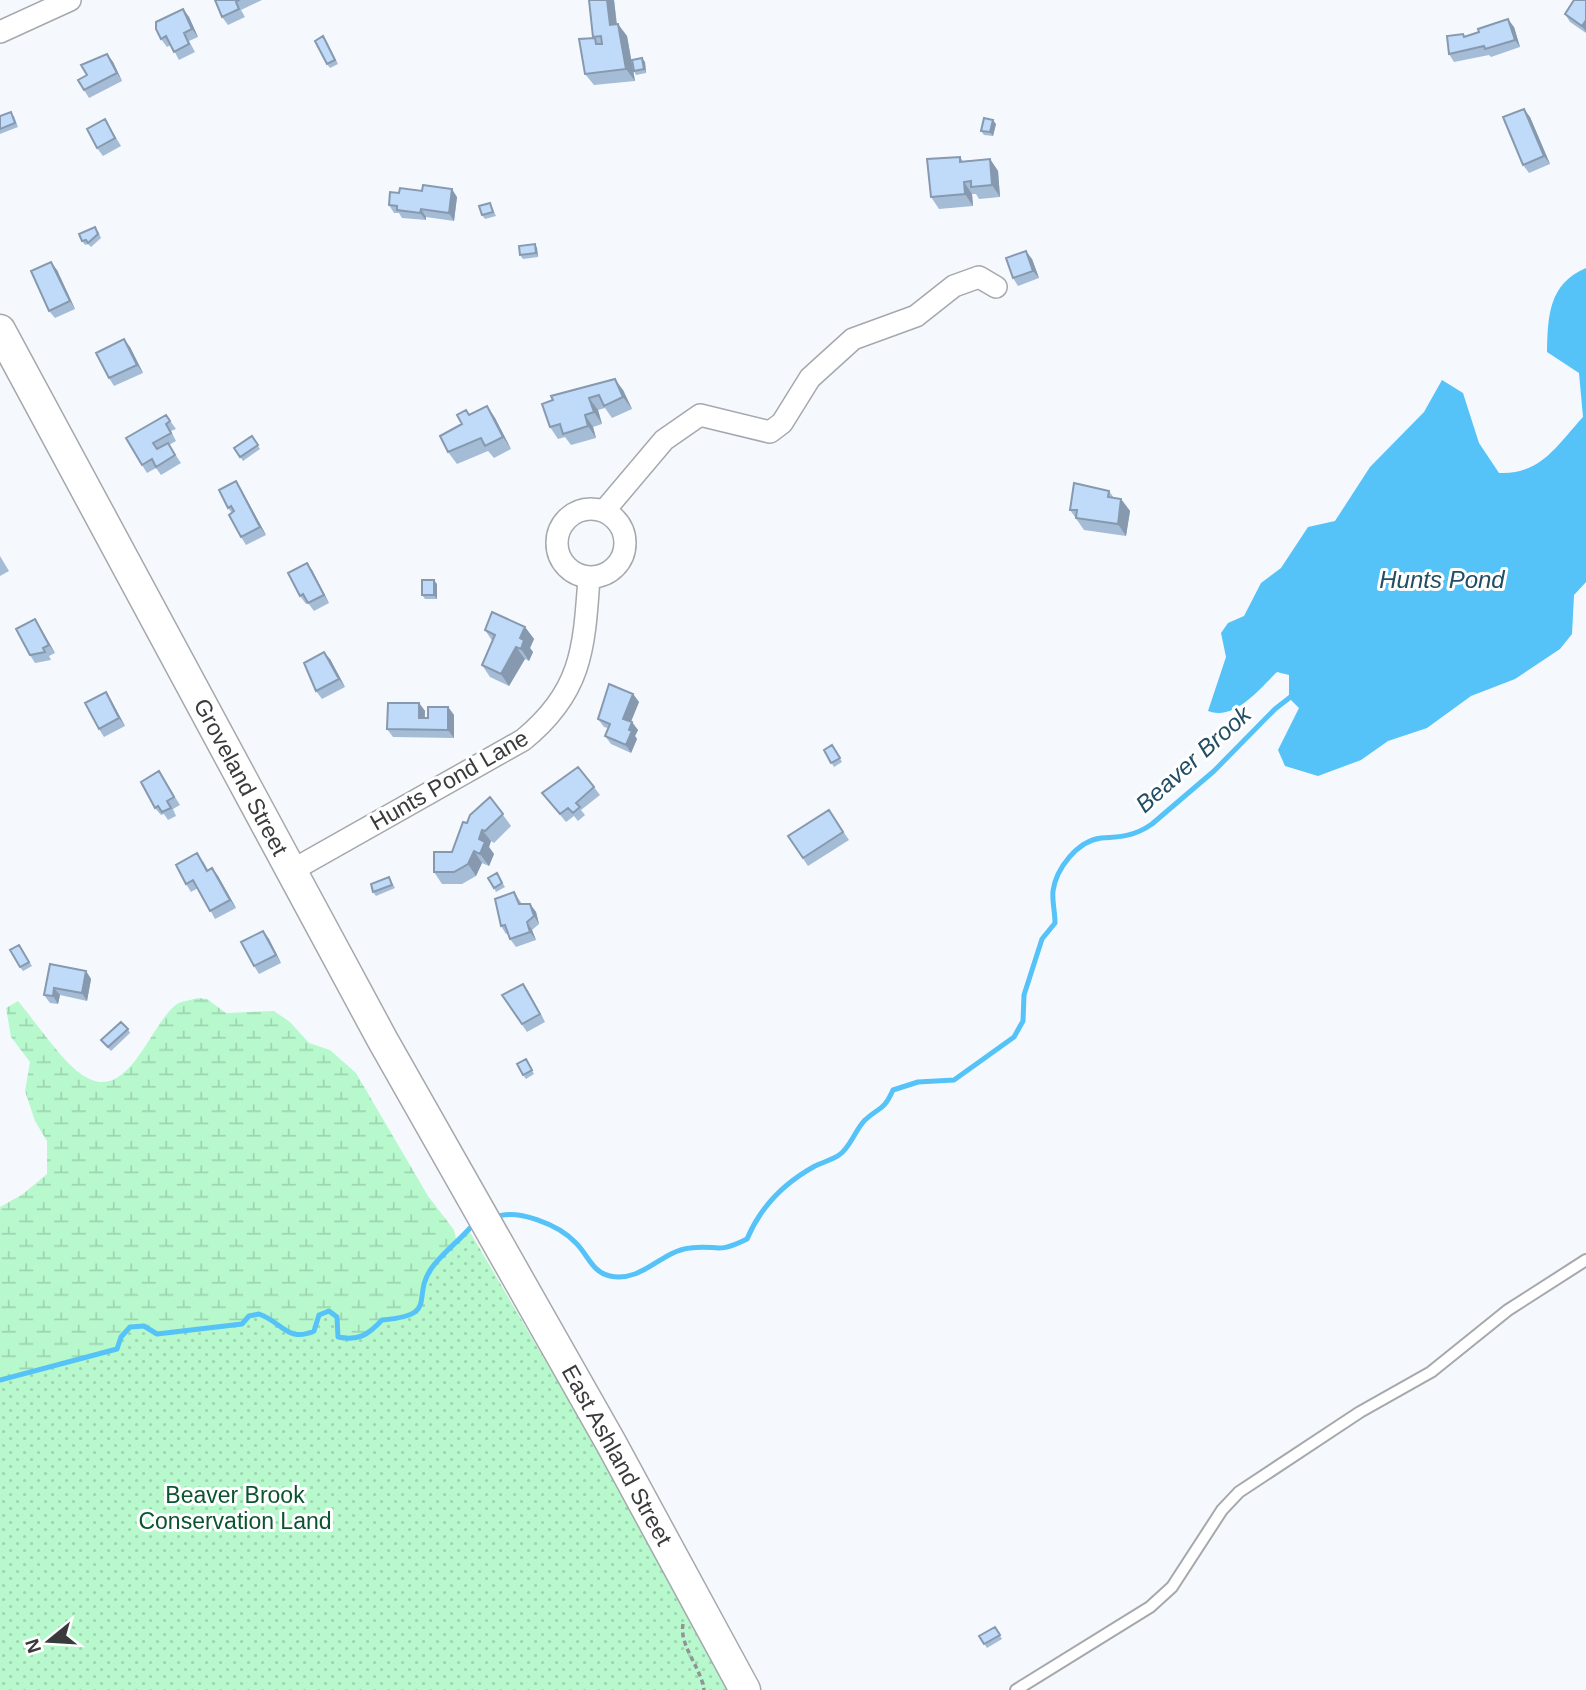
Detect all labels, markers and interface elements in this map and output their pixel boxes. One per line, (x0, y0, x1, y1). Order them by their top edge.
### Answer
water label: Hunts Pond (1379, 566, 1505, 593)
street label: Groveland Street (189, 694, 294, 860)
water label: Beaver Brook (1130, 699, 1258, 818)
street label: Hunts Pond Lane (366, 724, 532, 836)
street label: East Ashland Street (557, 1360, 678, 1550)
park label: Beaver Brook Conservation Land (138, 1482, 332, 1534)
north arrow (14, 1606, 84, 1676)
text: N (21, 1636, 45, 1656)

